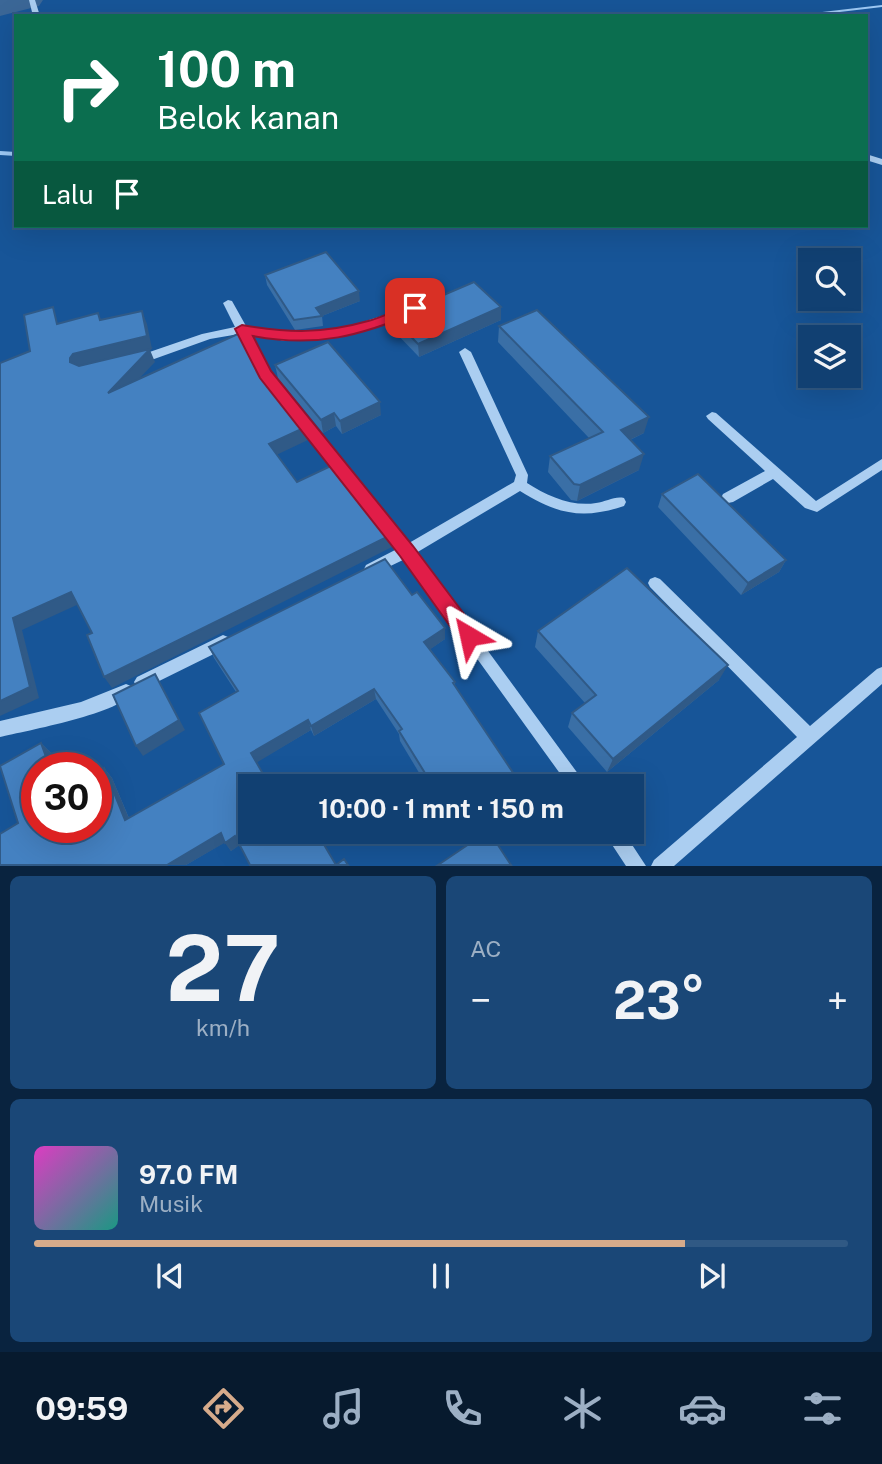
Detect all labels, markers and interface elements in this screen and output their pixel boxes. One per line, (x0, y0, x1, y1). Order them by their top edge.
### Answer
text: 100 m (157, 40, 296, 98)
icon: right (42, 42, 133, 133)
text: Belok kanan (157, 99, 339, 136)
icon: arrive (108, 175, 146, 213)
text: Lalu (42, 179, 94, 210)
map controls (798, 248, 861, 388)
button: search (798, 248, 861, 311)
pin (385, 278, 445, 338)
icon: arrive (396, 289, 434, 327)
button: layers (798, 325, 861, 388)
position arrow (432, 599, 506, 673)
speed limit sign: 30 (21, 752, 112, 843)
text: 10:00 · 1 mnt · 150 m (318, 793, 564, 824)
text: 27 (166, 915, 280, 1021)
text: AC (470, 935, 501, 962)
text: 23° (613, 970, 705, 1031)
text: − (470, 978, 491, 1023)
text: + (827, 978, 848, 1023)
text: km/h (196, 1014, 250, 1041)
text: 97.0 FM (139, 1159, 238, 1190)
text: Musik (139, 1190, 203, 1217)
icon: previous (151, 1257, 189, 1295)
icon: pause (422, 1257, 460, 1295)
icon: next (693, 1257, 731, 1295)
icon: directions (199, 1384, 248, 1433)
icon: music (319, 1384, 368, 1433)
icon: phone (438, 1384, 487, 1433)
icon: climate (558, 1384, 607, 1433)
icon: car (678, 1384, 727, 1433)
icon: filters (798, 1384, 847, 1433)
text: 09:59 (35, 1390, 128, 1427)

